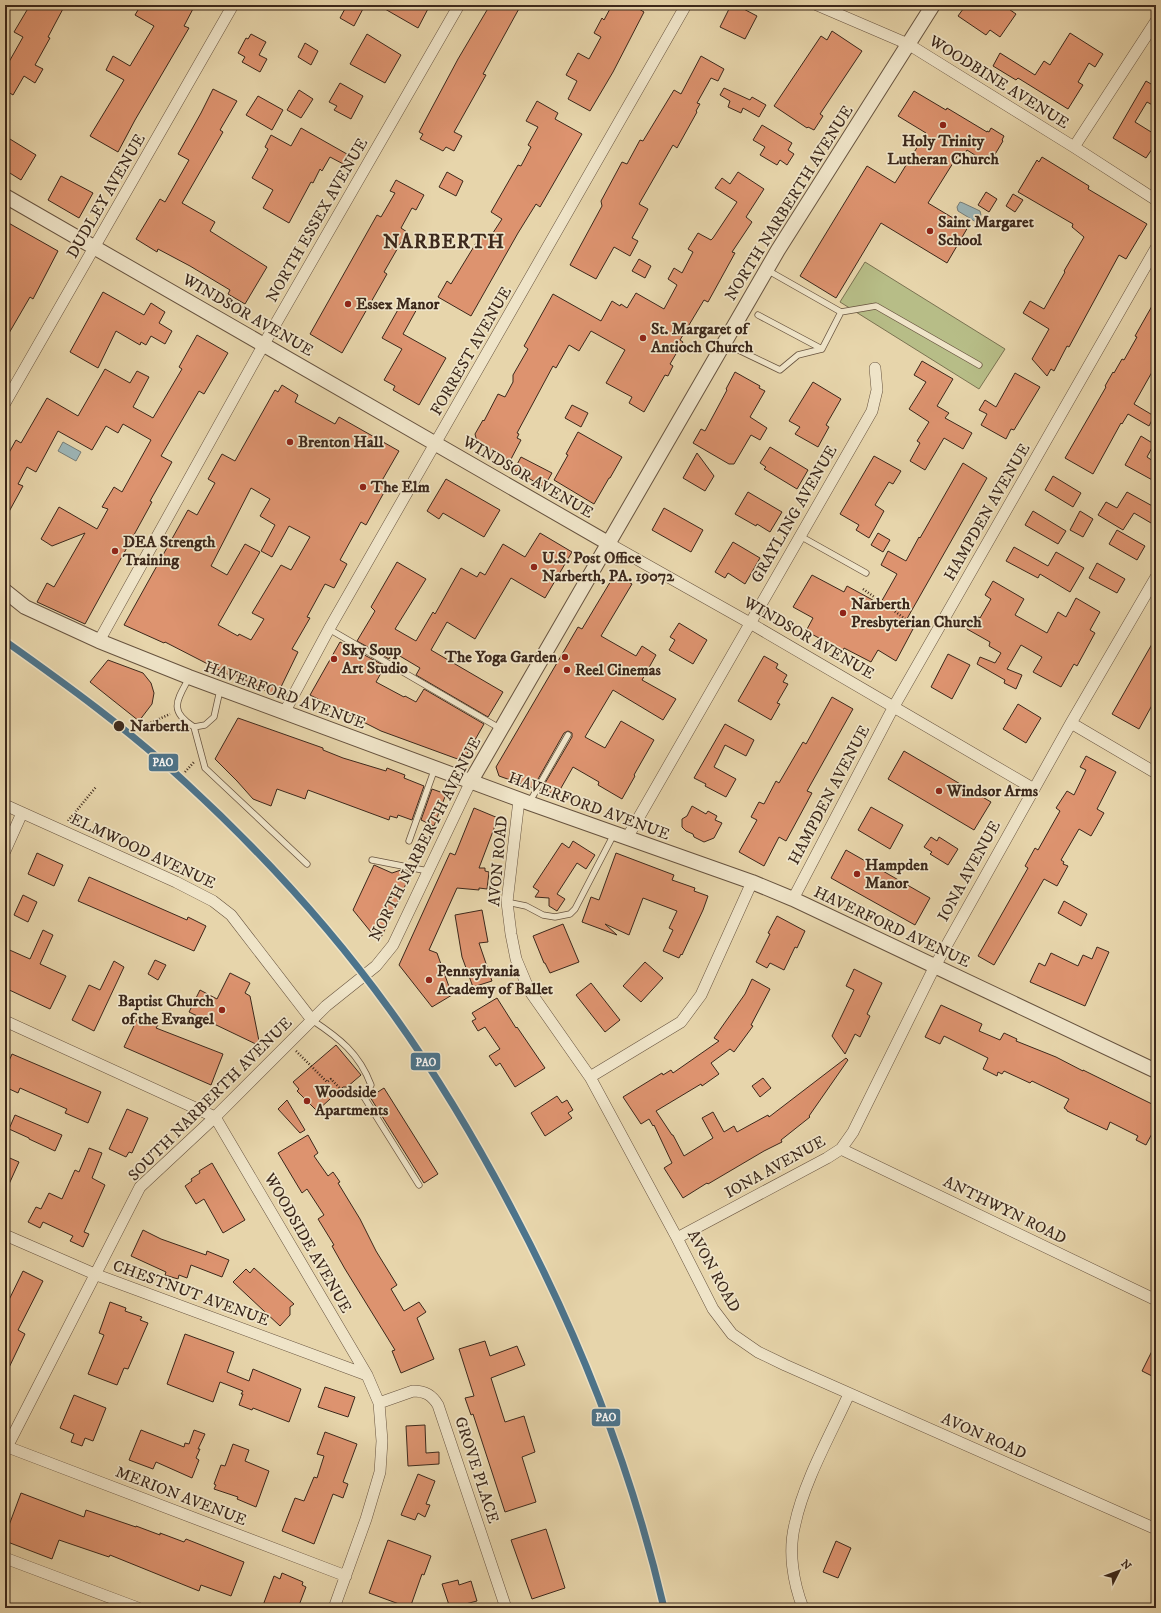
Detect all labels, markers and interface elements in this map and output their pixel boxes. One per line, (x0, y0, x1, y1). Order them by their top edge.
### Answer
street label: WOODBINE AVENUE (924, 30, 1073, 133)
street label: NORTH NARBERTH AVENUE (721, 102, 857, 304)
marker: Holy Trinity Lutheran Church (938, 120, 948, 130)
street label: DUDLEY AVENUE (62, 130, 150, 262)
place label: Holy Trinity Lutheran Church (887, 131, 999, 169)
street label: NORTH ESSEX AVENUE (262, 134, 372, 306)
place label: Saint Margaret School (938, 212, 1035, 250)
marker: Saint Margaret School (925, 226, 935, 236)
district label: NARBERTH (383, 230, 505, 255)
street label: WINDSOR AVENUE (178, 269, 317, 361)
street label: FORREST AVENUE (426, 283, 516, 419)
place label: Essex Manor (356, 294, 440, 314)
marker: Essex Manor (343, 299, 353, 309)
place label: St. Margaret of Antioch Church (650, 319, 754, 357)
marker: St. Margaret of Antioch Church (638, 333, 648, 343)
street label: WINDSOR AVENUE (458, 431, 597, 523)
place label: Brenton Hall (298, 432, 385, 452)
marker: Brenton Hall (285, 437, 295, 447)
street label: HAMPDEN AVENUE (940, 440, 1034, 584)
street label: GRAYLING AVENUE (746, 442, 842, 586)
place label: The Elm (370, 477, 430, 497)
marker: The Elm (358, 482, 368, 492)
place label: DEA Strength Training (122, 532, 216, 570)
marker: DEA Strength Training (110, 546, 120, 556)
place label: U.S. Post Office Narberth, PA. 19072 (542, 548, 675, 586)
marker: U.S. Post Office Narberth, PA. 19072 (529, 562, 539, 572)
street label: WINDSOR AVENUE (739, 592, 878, 684)
place label: Narberth Presbyterian Church (851, 594, 982, 632)
marker: Narberth Presbyterian Church (838, 608, 848, 618)
place label: Sky Soup Art Studio (341, 640, 408, 678)
place label: The Yoga Garden (444, 647, 558, 667)
marker: The Yoga Garden (560, 652, 570, 662)
marker: Sky Soup Art Studio (329, 654, 339, 664)
street label: HAVERFORD AVENUE (202, 656, 368, 734)
place label: Reel Cinemas (575, 660, 661, 680)
marker: Reel Cinemas (562, 665, 572, 675)
place label: Narberth (130, 716, 190, 736)
marker: Narberth (112, 719, 126, 733)
street label: HAMPDEN AVENUE (784, 722, 874, 868)
street label: NORTH NARBERTH AVENUE (365, 734, 485, 944)
line badge: PAO (148, 753, 179, 772)
text: PAO (153, 756, 174, 770)
street label: HAVERFORD AVENUE (506, 767, 672, 845)
place label: Windsor Arms (946, 781, 1039, 801)
marker: Windsor Arms (934, 786, 944, 796)
street label: ELMWOOD AVENUE (67, 809, 219, 893)
street label: AVON ROAD (484, 815, 512, 907)
street label: IONA AVENUE (933, 817, 1005, 925)
place label: Hampden Manor (865, 855, 929, 893)
marker: Hampden Manor (852, 869, 862, 879)
street label: HAVERFORD AVENUE (811, 882, 973, 972)
place label: Pennsylvania Academy of Ballet (436, 961, 554, 999)
marker: Pennsylvania Academy of Ballet (424, 975, 434, 985)
place label: Baptist Church of the Evangel (118, 991, 215, 1029)
marker: Baptist Church of the Evangel (217, 1005, 227, 1015)
street label: SOUTH NARBERTH AVENUE (124, 1013, 296, 1185)
line badge: PAO (410, 1052, 441, 1071)
text: PAO (416, 1056, 437, 1070)
place label: Woodside Apartments (314, 1082, 389, 1120)
marker: Woodside Apartments (302, 1096, 312, 1106)
street label: IONA AVENUE (721, 1131, 829, 1203)
street label: WOODSIDE AVENUE (259, 1169, 356, 1317)
street label: ANTHWYN ROAD (940, 1172, 1070, 1249)
street label: AVON ROAD (683, 1226, 745, 1316)
street label: CHESTNUT AVENUE (110, 1255, 272, 1331)
line badge: PAO (591, 1408, 621, 1427)
street label: AVON ROAD (938, 1408, 1030, 1464)
text: PAO (596, 1411, 617, 1425)
street label: GROVE PLACE (450, 1414, 504, 1526)
street label: MERION AVENUE (113, 1462, 249, 1530)
north arrow (1099, 1551, 1139, 1591)
text: N (1117, 1557, 1134, 1573)

